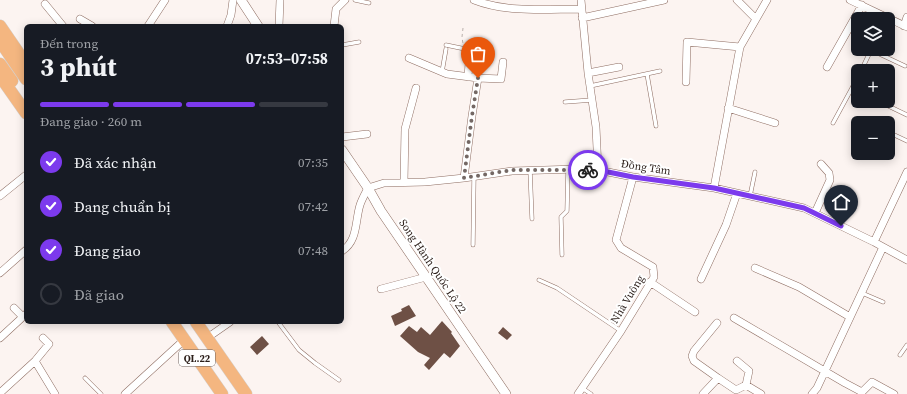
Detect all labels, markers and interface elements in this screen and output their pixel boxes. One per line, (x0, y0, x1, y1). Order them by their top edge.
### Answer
map controls (851, 12, 895, 160)
button: layers (851, 12, 895, 56)
text: Đến trong (40, 35, 98, 52)
pin (461, 37, 495, 78)
icon: bag (467, 43, 489, 65)
text: 07:53–07:58 (246, 48, 328, 69)
text: 3 phút (40, 49, 116, 85)
button: + (851, 64, 895, 108)
text: Đang giao · 260 m (40, 113, 142, 130)
button: − (851, 116, 895, 160)
courier (568, 150, 608, 190)
icon: check (40, 151, 62, 173)
text: Đã xác nhận (74, 152, 157, 173)
text: 07:35 (298, 154, 328, 171)
street label: Đồng Tâm (620, 156, 672, 179)
icon: bike (577, 159, 599, 181)
pin (824, 185, 858, 226)
icon: home (830, 191, 852, 213)
icon: check (40, 195, 62, 217)
text: Đang chuẩn bị (74, 196, 171, 217)
text: 07:42 (298, 198, 328, 215)
street label: Song Hành Quốc Lộ 22 (395, 216, 470, 317)
icon: check (40, 239, 62, 261)
text: Đang giao (74, 240, 141, 261)
text: 07:48 (298, 242, 328, 259)
street label: Nhà Vuông (607, 272, 648, 326)
text: Đã giao (74, 284, 124, 305)
road number: QL.22 (179, 350, 215, 366)

